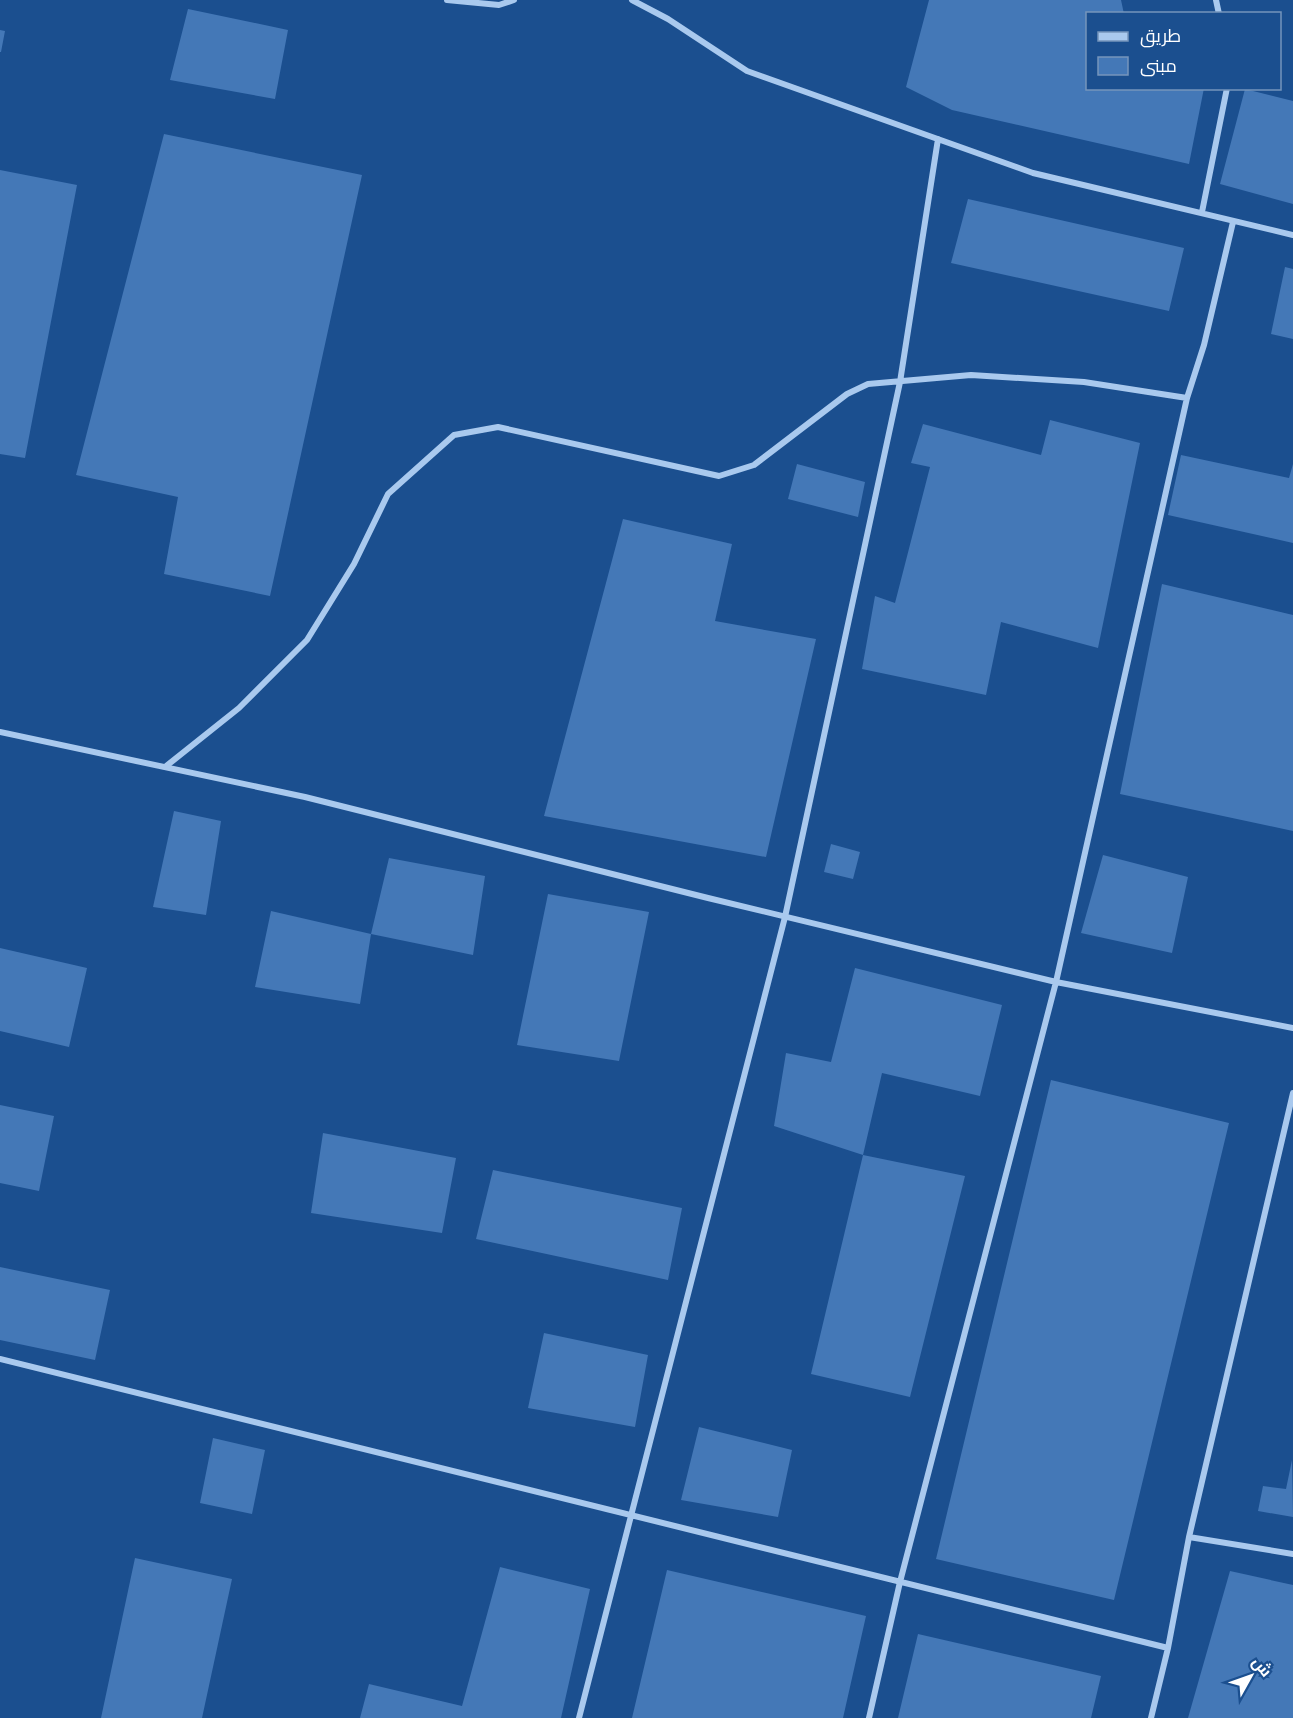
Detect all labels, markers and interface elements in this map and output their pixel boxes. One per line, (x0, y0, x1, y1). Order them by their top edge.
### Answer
legend (1086, 12, 1281, 90)
text: طريق (1140, 25, 1181, 48)
text: مبنى (1140, 55, 1177, 77)
north arrow (1221, 1646, 1281, 1706)
text: ش (1248, 1653, 1276, 1681)

